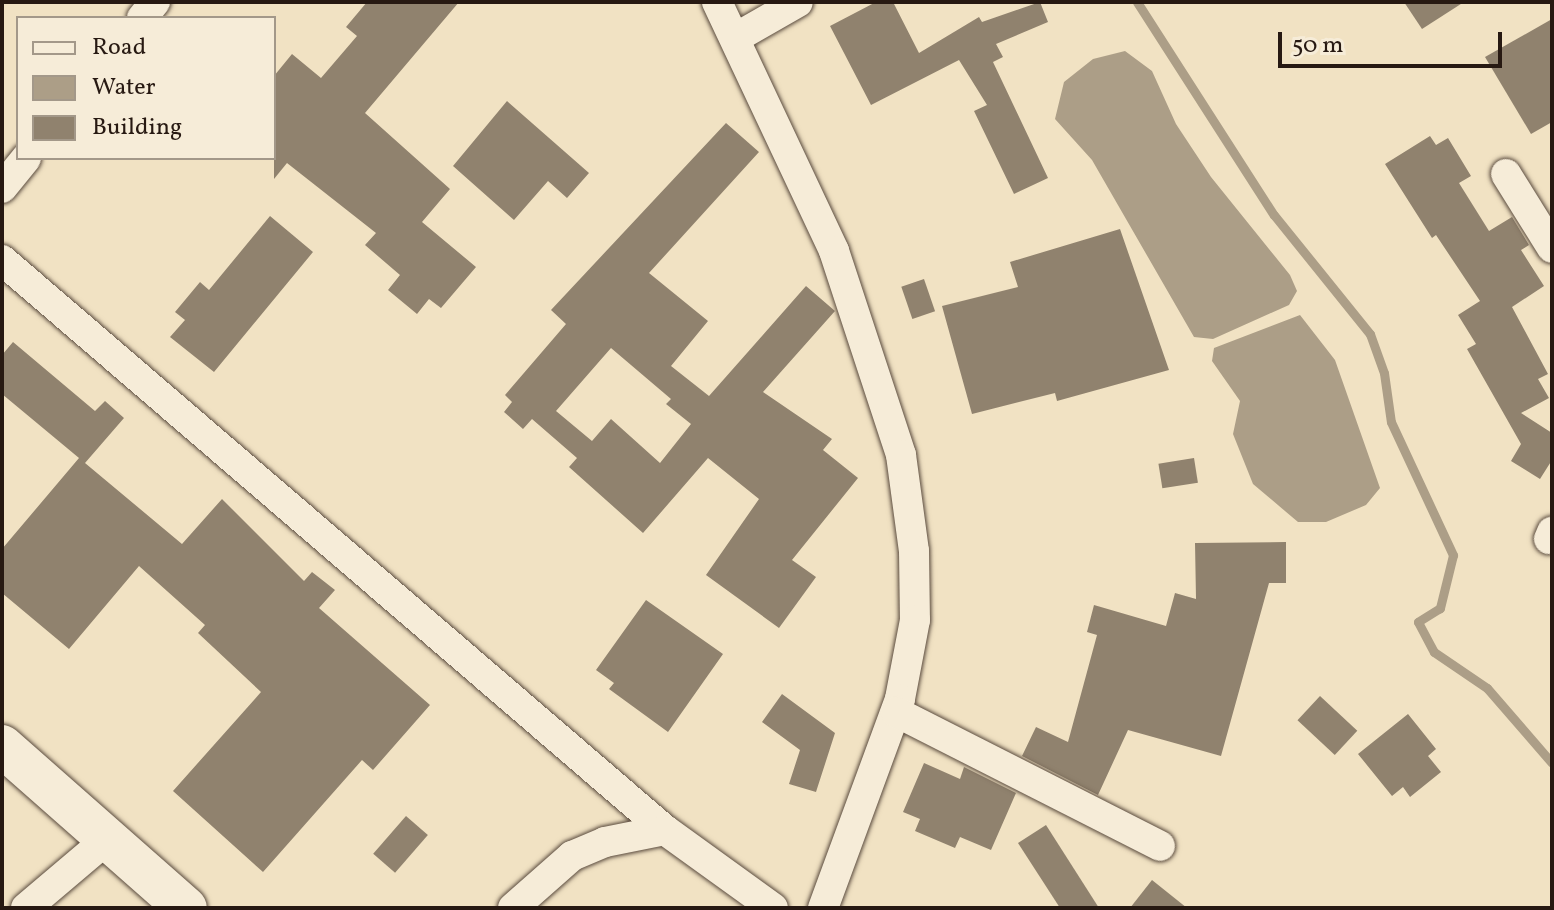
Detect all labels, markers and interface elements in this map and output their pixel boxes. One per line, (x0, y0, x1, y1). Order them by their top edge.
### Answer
legend (16, 16, 276, 160)
scale bar (1282, 16, 1506, 66)
text: 50 m (1292, 29, 1344, 63)
text: Road (92, 31, 146, 65)
text: Water (92, 71, 156, 105)
text: Building (92, 111, 182, 145)

